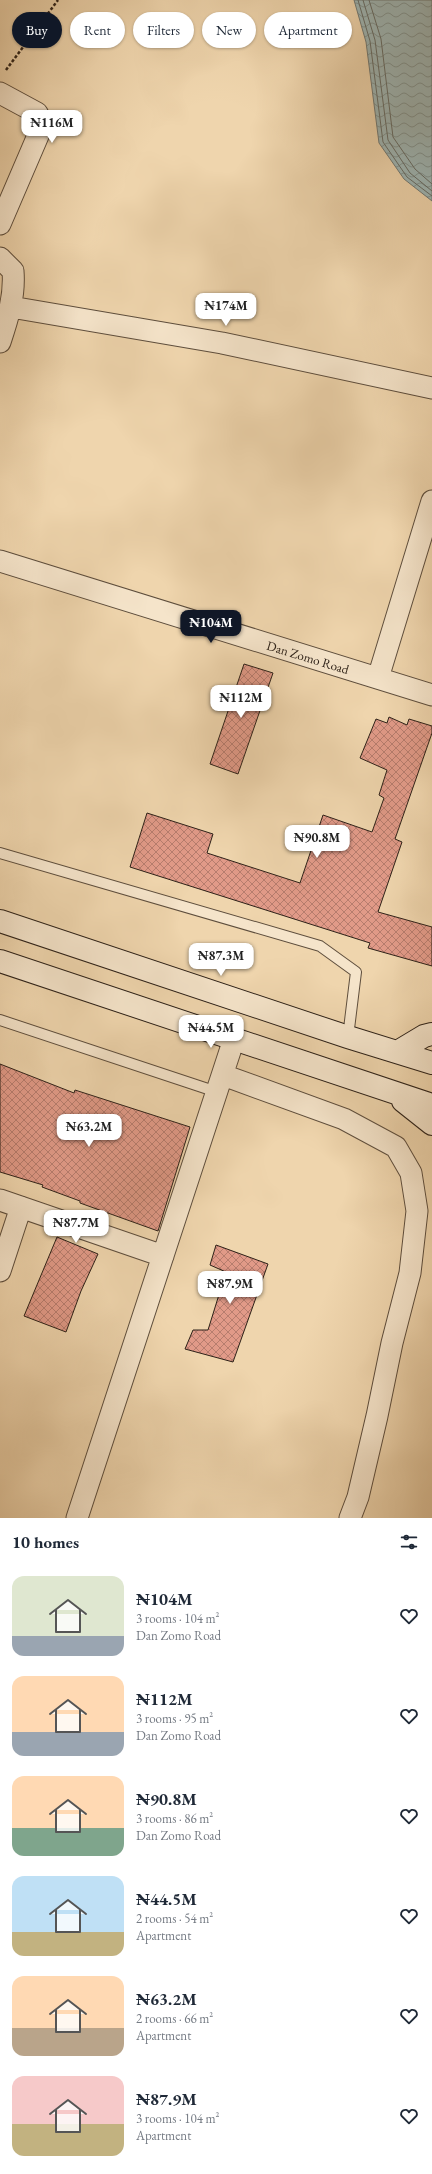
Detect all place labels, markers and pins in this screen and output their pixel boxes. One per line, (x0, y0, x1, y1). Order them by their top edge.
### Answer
pin: ₦116M (24, 110, 80, 144)
pin: ₦174M (198, 293, 254, 327)
pin: ₦104M (183, 610, 239, 644)
pin: ₦112M (213, 685, 269, 719)
pin: ₦90.8M (284, 825, 350, 859)
pin: ₦87.3M (188, 943, 254, 977)
pin: ₦44.5M (178, 1015, 244, 1049)
pin: ₦63.2M (56, 1114, 122, 1148)
pin: ₦87.7M (43, 1210, 109, 1244)
pin: ₦87.9M (197, 1271, 263, 1305)

